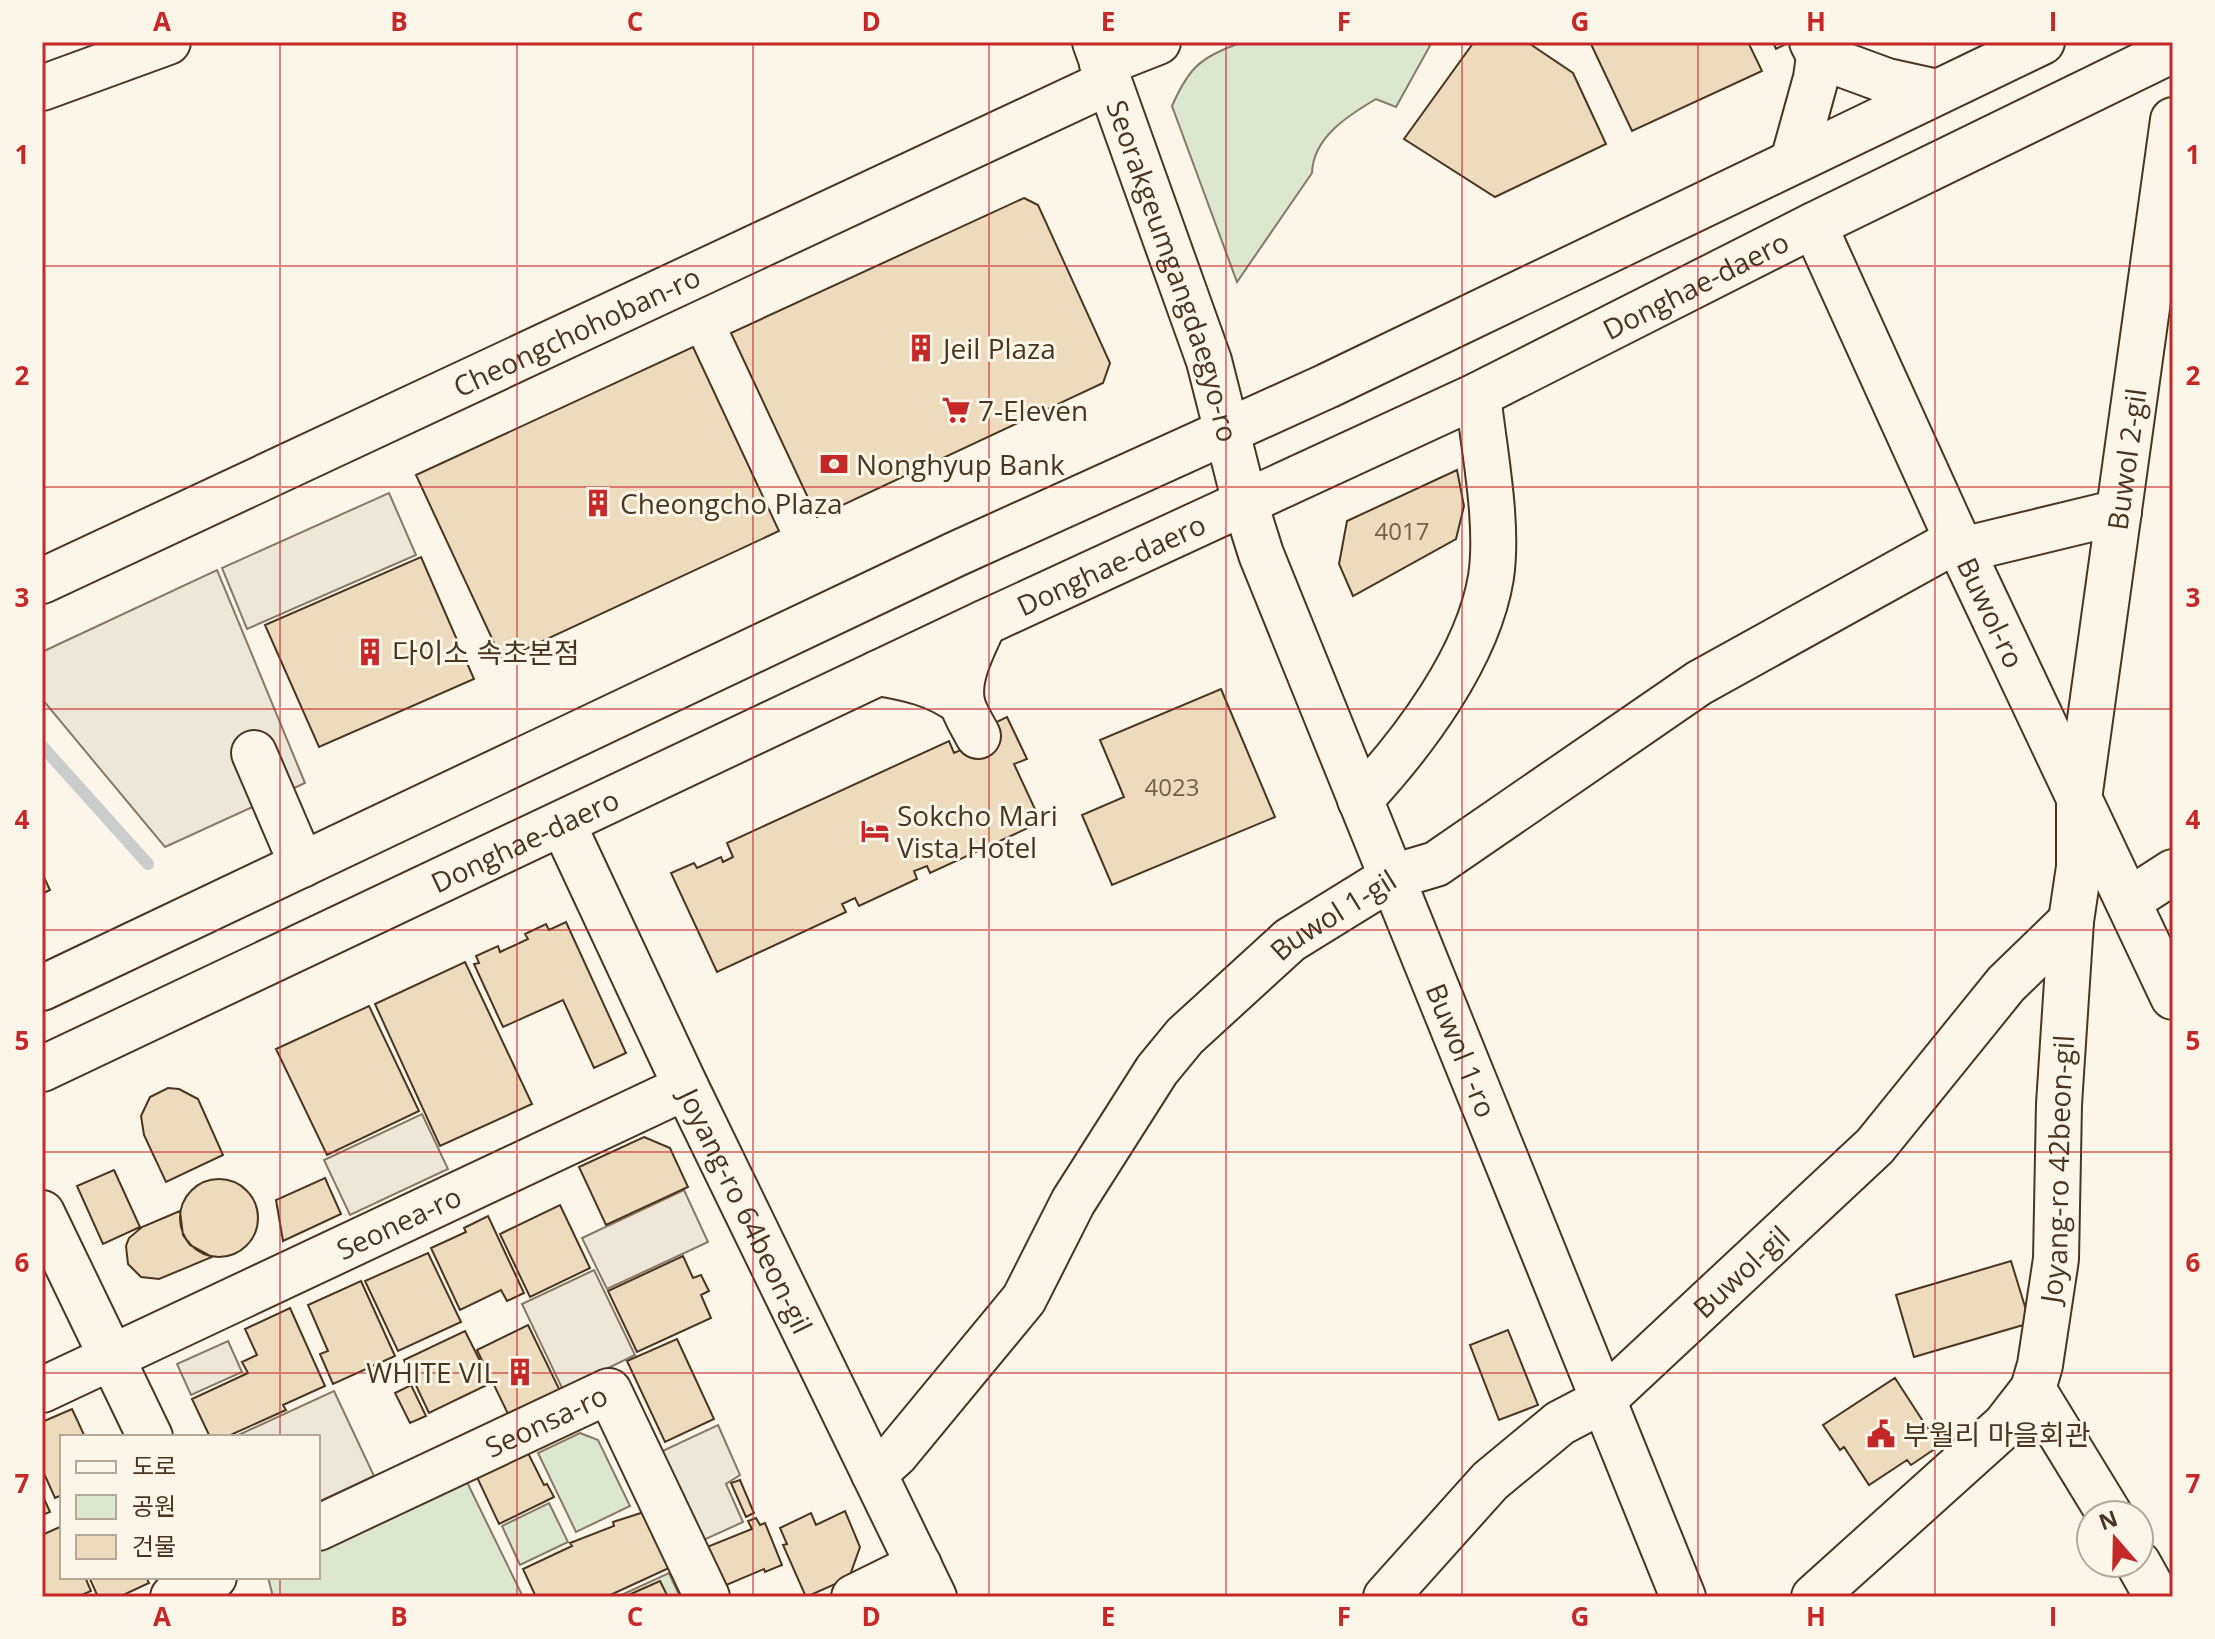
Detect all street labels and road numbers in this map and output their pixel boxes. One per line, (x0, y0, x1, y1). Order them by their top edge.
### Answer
street label: Seorakgeumgangdaegyo-ro (1098, 95, 1248, 446)
street label: Donghae-daero (1596, 222, 1795, 348)
street label: Cheongchohoban-ro (447, 257, 706, 405)
street label: Buwol 2-gil (2097, 386, 2155, 532)
street label: Donghae-daero (1010, 504, 1211, 624)
street label: Buwol-ro (1949, 551, 2034, 674)
street label: Donghae-daero (424, 780, 625, 901)
street label: Buwol 1-gil (1261, 860, 1403, 969)
street label: Buwol 1-ro (1418, 978, 1506, 1123)
street label: Joyang-ro 42beon-gil (2030, 1034, 2082, 1308)
street label: Joyang-ro 64beon-gil (669, 1079, 822, 1340)
street label: Seonea-ro (330, 1177, 467, 1268)
street label: Buwol-gil (1684, 1217, 1797, 1326)
street label: Seonsa-ro (478, 1376, 613, 1466)

